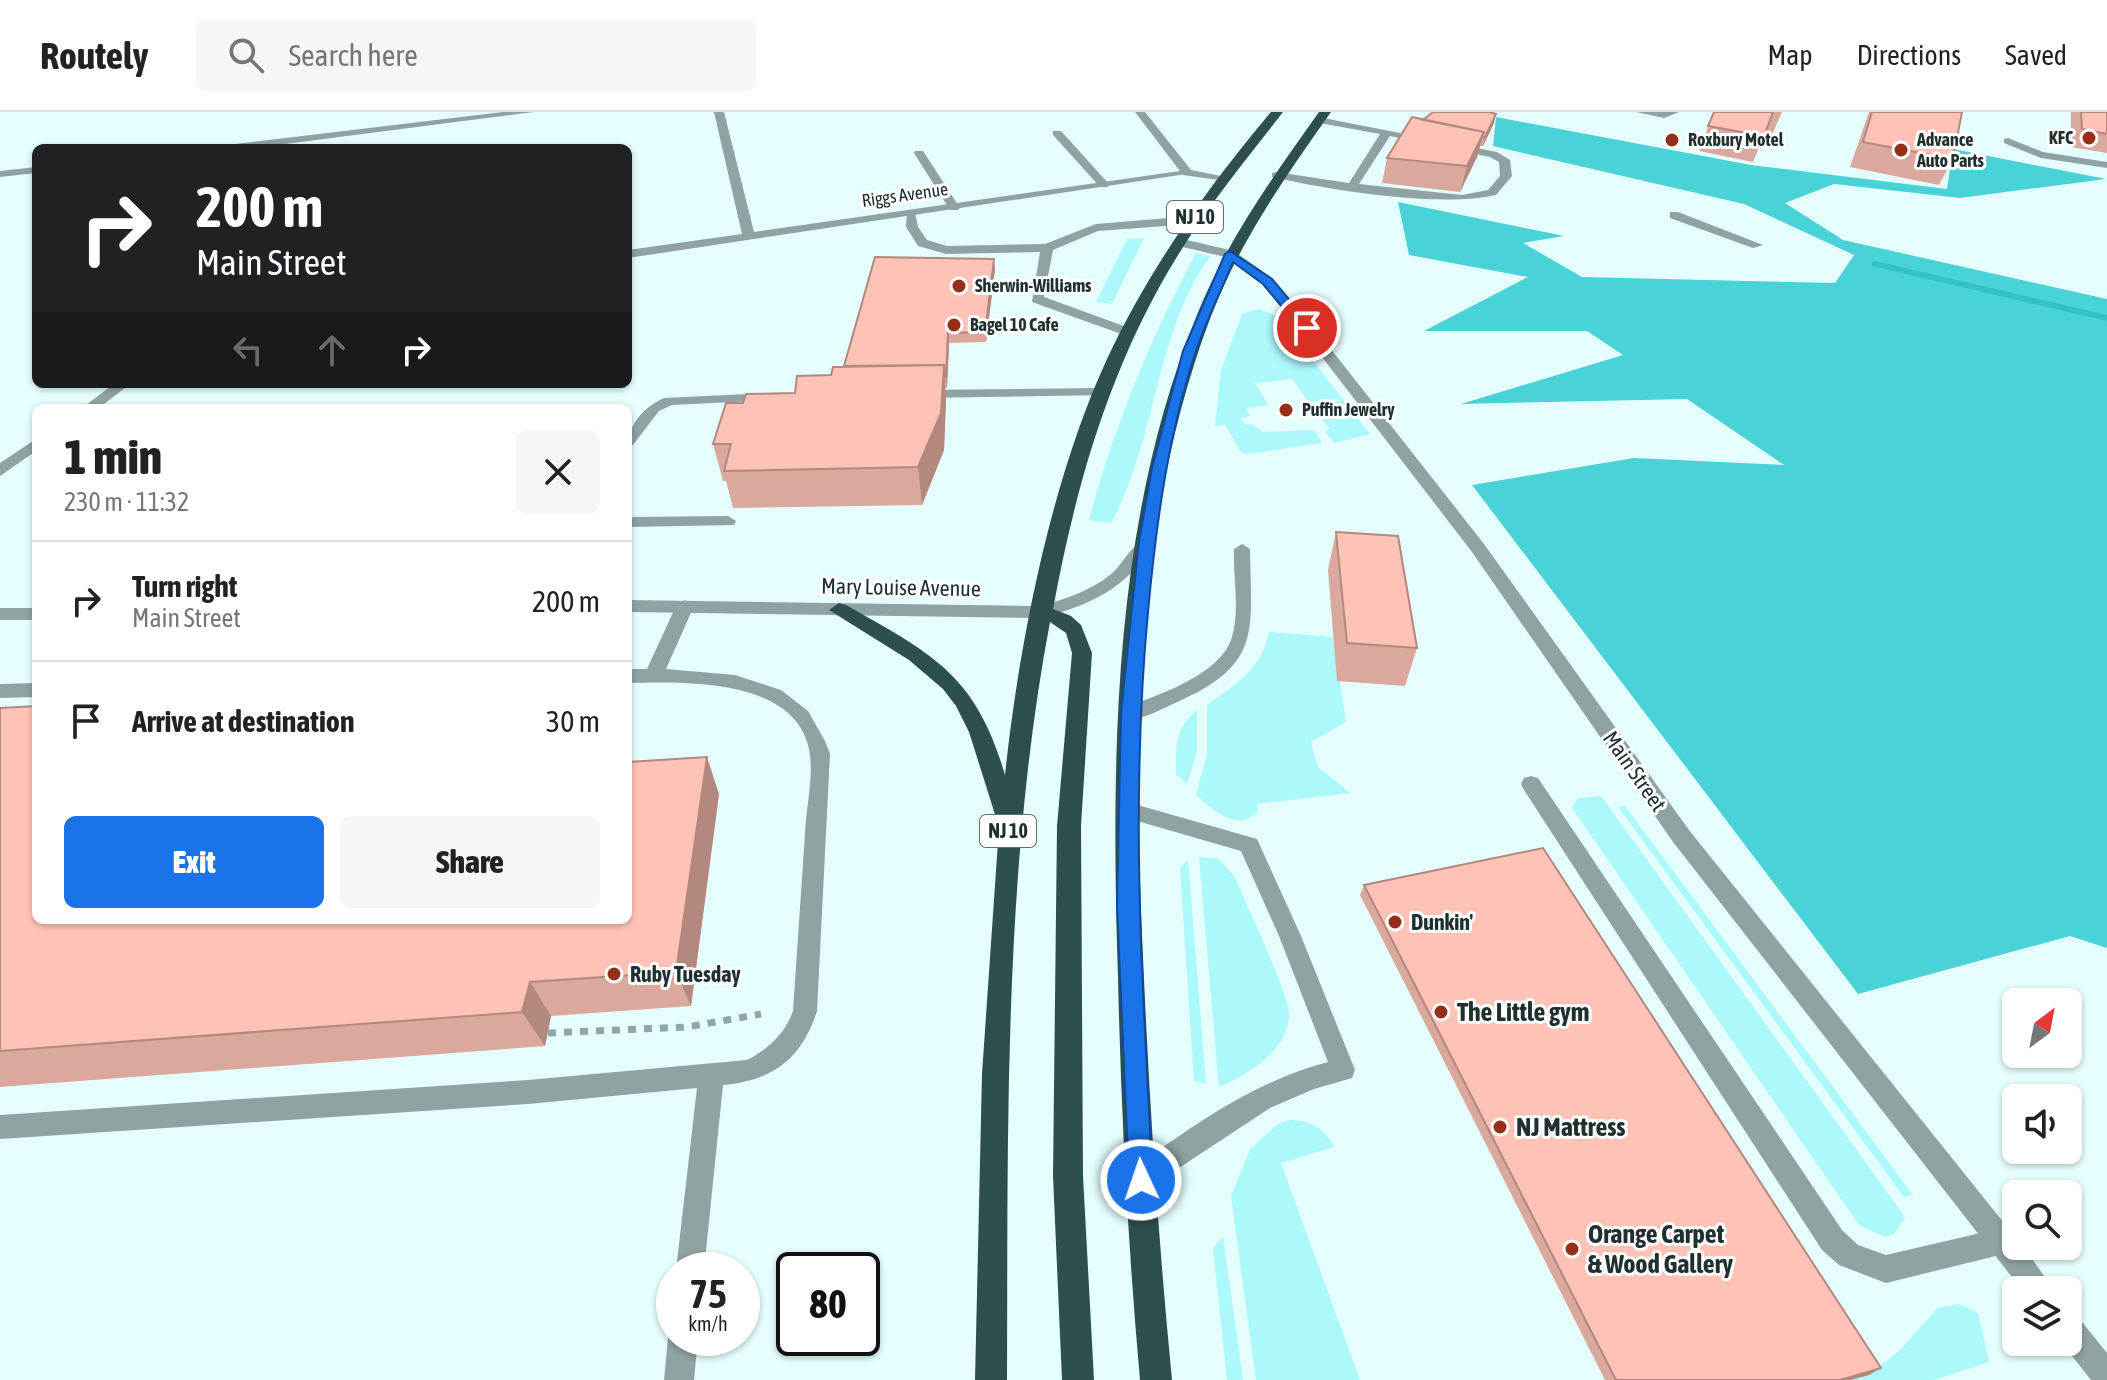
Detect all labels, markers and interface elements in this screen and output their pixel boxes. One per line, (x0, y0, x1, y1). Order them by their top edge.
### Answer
search box (196, 19, 756, 91)
icon: search (224, 33, 268, 77)
text: Routely (40, 34, 148, 77)
text: Search here (288, 38, 418, 72)
text: Map (1768, 39, 1813, 71)
text: Directions (1857, 39, 1961, 71)
text: Saved (2005, 39, 2067, 71)
place label: KFC (2049, 127, 2073, 148)
place label: Roxbury Motel (1688, 129, 1784, 150)
place label: Advance Auto Parts (1916, 129, 1985, 171)
marker: KFC (2080, 129, 2098, 147)
marker: Roxbury Motel (1663, 131, 1681, 149)
marker: Advance Auto Parts (1892, 141, 1910, 159)
text: 200 m (196, 175, 323, 239)
icon: right (64, 176, 168, 280)
street label: Riggs Avenue (860, 178, 949, 211)
road number: NJ 10 (1167, 201, 1223, 233)
text: Main Street (196, 241, 347, 283)
place label: Sherwin-Williams (975, 275, 1092, 296)
marker: Sherwin-Williams (950, 277, 968, 295)
pin (1273, 294, 1341, 362)
icon: arrive (1285, 306, 1329, 350)
place label: Bagel 10 Cafe (970, 314, 1059, 335)
marker: Bagel 10 Cafe (945, 316, 963, 334)
icon: left (226, 328, 270, 372)
icon: ahead (310, 328, 354, 372)
icon: right (394, 328, 438, 372)
place label: Puffin Jewelry (1302, 399, 1395, 420)
marker: Puffin Jewelry (1277, 401, 1295, 419)
text: 1 min (64, 429, 162, 484)
button: close (516, 430, 600, 514)
text: 230 m · 11:32 (64, 487, 189, 517)
text: Turn right (132, 569, 238, 603)
street label: Mary Louise Avenue (821, 573, 981, 601)
icon: right (64, 579, 108, 623)
text: 200 m (532, 584, 600, 618)
text: Main Street (132, 603, 241, 633)
icon: arrive (64, 699, 108, 743)
text: Arrive at destination (132, 704, 354, 738)
text: 30 m (546, 704, 600, 738)
street label: Main Street (1598, 726, 1672, 816)
road number: NJ 10 (980, 815, 1036, 847)
button: Exit (64, 816, 324, 908)
button: Share (340, 816, 600, 908)
place label: Dunkin' (1411, 909, 1473, 935)
marker: Dunkin' (1386, 913, 1404, 931)
place label: Ruby Tuesday (630, 961, 741, 987)
marker: Ruby Tuesday (605, 965, 623, 983)
north arrow (2002, 988, 2082, 1068)
map controls (2002, 988, 2082, 1356)
place label: The Little gym (1457, 997, 1590, 1027)
marker: The Little gym (1432, 1003, 1450, 1021)
button: sound (2002, 1084, 2082, 1164)
place label: NJ Mattress (1516, 1112, 1626, 1142)
marker: NJ Mattress (1491, 1118, 1509, 1136)
position arrow (1099, 1138, 1183, 1222)
button: search (2002, 1180, 2082, 1260)
place label: Orange Carpet & Wood Gallery (1588, 1219, 1733, 1279)
marker: Orange Carpet & Wood Gallery (1563, 1240, 1581, 1258)
speed limit sign: 80 (776, 1252, 880, 1356)
text: 75 (689, 1271, 727, 1316)
button: layers (2002, 1276, 2082, 1356)
text: km/h (688, 1312, 728, 1335)

